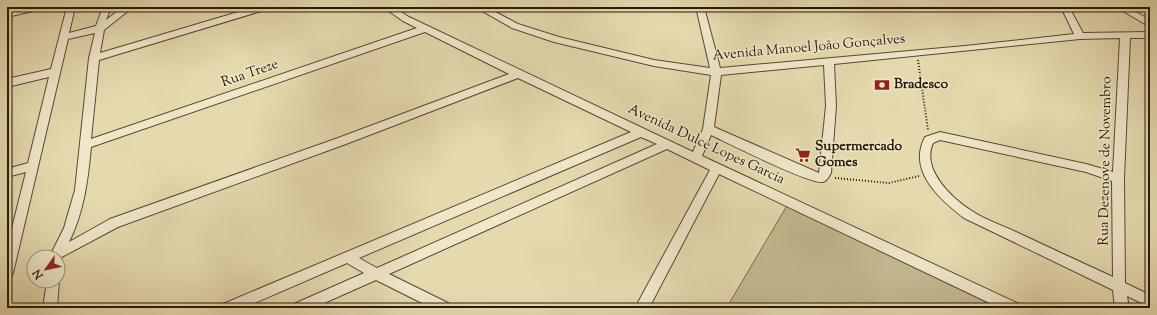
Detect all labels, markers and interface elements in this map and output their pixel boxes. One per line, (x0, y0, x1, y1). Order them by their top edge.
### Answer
street label: Avenida Manoel João Gonçalves (712, 30, 906, 66)
street label: Rua Treze (219, 55, 281, 93)
place label: Bradesco (894, 75, 948, 95)
bank icon: Bradesco (873, 76, 891, 94)
street label: Rua Dezenove de Novembro (1095, 76, 1117, 246)
street label: Avenida Dulce Lopes Garcia (624, 100, 788, 190)
place label: Supermercado Gomes (815, 137, 903, 173)
supermarket icon: Supermercado Gomes (794, 146, 812, 164)
north arrow (26, 249, 66, 289)
text: N (29, 266, 48, 283)

